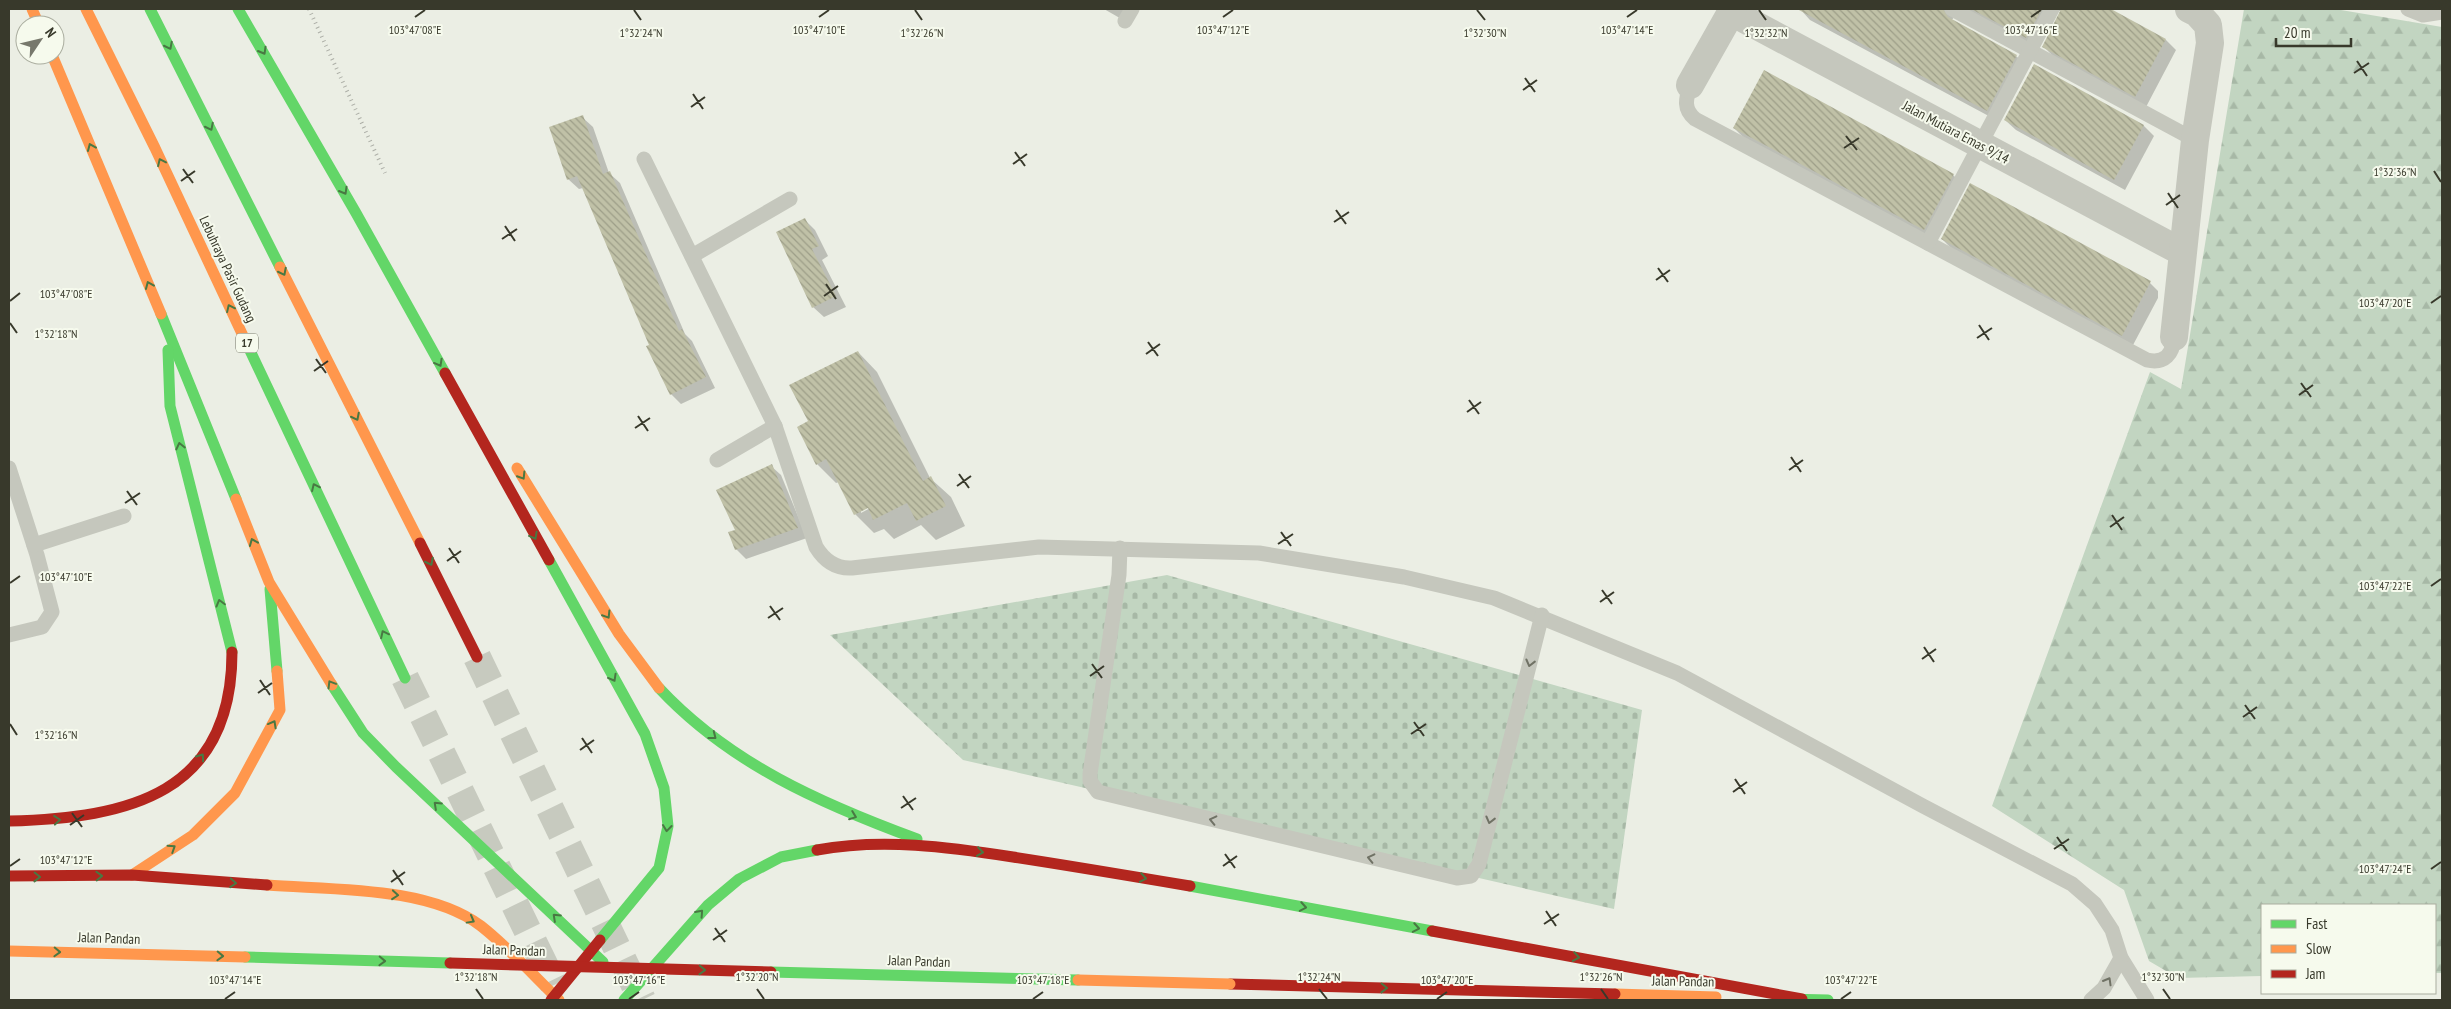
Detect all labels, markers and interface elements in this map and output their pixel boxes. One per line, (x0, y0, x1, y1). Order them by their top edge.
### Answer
north arrow (15, 15, 65, 65)
scale bar (2276, 15, 2351, 47)
text: 103°47'08"E (389, 22, 441, 37)
text: 103°47'10"E (793, 22, 845, 37)
text: 103°47'12"E (1197, 22, 1249, 37)
text: 103°47'14"E (1601, 22, 1653, 37)
text: 103°47'16"E (2005, 22, 2057, 37)
text: 20 m (2284, 23, 2310, 42)
text: N (41, 24, 60, 41)
text: 1°32'24"N (619, 25, 663, 40)
text: 1°32'26"N (900, 25, 944, 40)
text: 1°32'30"N (1463, 25, 1507, 40)
text: 1°32'32"N (1744, 25, 1788, 40)
one-way arrow (163, 41, 173, 50)
one-way arrow (256, 45, 266, 54)
street label: Jalan Mutiara Emas 9/14 (1899, 96, 2013, 168)
one-way arrow (204, 122, 214, 131)
one-way arrow (86, 143, 97, 152)
one-way arrow (157, 158, 167, 167)
text: 1°32'36"N (2373, 164, 2417, 179)
one-way arrow (338, 186, 348, 195)
street label: Lebuhraya Pasir Gudang (195, 213, 261, 325)
one-way arrow (277, 267, 287, 276)
one-way arrow (144, 282, 154, 290)
text: 103°47'08"E (40, 286, 92, 301)
text: 103°47'20"E (2359, 295, 2411, 310)
one-way arrow (227, 305, 237, 314)
text: 1°32'18"N (34, 326, 78, 341)
road number: 17 (236, 333, 258, 352)
one-way arrow (433, 357, 443, 366)
one-way arrow (350, 412, 361, 421)
one-way arrow (175, 441, 186, 450)
one-way arrow (515, 471, 525, 480)
one-way arrow (310, 483, 321, 492)
one-way arrow (528, 530, 538, 539)
one-way arrow (249, 538, 259, 547)
one-way arrow (424, 557, 434, 566)
text: 103°47'10"E (40, 569, 92, 584)
text: 103°47'22"E (2359, 578, 2411, 593)
one-way arrow (216, 599, 226, 607)
one-way arrow (600, 609, 610, 618)
one-way arrow (380, 630, 390, 639)
one-way arrow (1525, 658, 1536, 667)
one-way arrow (607, 672, 617, 681)
one-way arrow (327, 680, 337, 689)
one-way arrow (267, 720, 277, 729)
text: 1°32'16"N (34, 727, 78, 742)
one-way arrow (707, 731, 716, 739)
one-way arrow (195, 753, 204, 763)
one-way arrow (434, 802, 443, 811)
one-way arrow (849, 810, 857, 820)
one-way arrow (54, 815, 62, 826)
one-way arrow (1209, 815, 1218, 826)
one-way arrow (1485, 816, 1496, 825)
one-way arrow (662, 825, 673, 833)
one-way arrow (167, 845, 176, 854)
one-way arrow (976, 846, 985, 856)
text: 103°47'12"E (40, 852, 92, 867)
one-way arrow (1367, 853, 1376, 863)
text: 103°47'24"E (2359, 861, 2411, 876)
one-way arrow (95, 871, 103, 882)
one-way arrow (34, 872, 41, 882)
one-way arrow (1138, 872, 1147, 882)
one-way arrow (229, 877, 237, 888)
one-way arrow (391, 889, 399, 900)
one-way arrow (1298, 901, 1307, 912)
legend (2261, 904, 2436, 994)
one-way arrow (694, 910, 703, 919)
one-way arrow (466, 914, 475, 924)
one-way arrow (552, 914, 561, 923)
text: Fast (2306, 914, 2327, 933)
one-way arrow (1411, 922, 1420, 932)
street label: Jalan Pandan (76, 928, 141, 948)
text: Slow (2306, 939, 2331, 958)
street label: Jalan Pandan (481, 940, 546, 960)
one-way arrow (54, 947, 62, 957)
one-way arrow (216, 951, 224, 962)
street label: Jalan Pandan (886, 951, 951, 971)
one-way arrow (1571, 952, 1580, 962)
one-way arrow (379, 956, 387, 966)
text: Jam (2305, 964, 2325, 983)
one-way arrow (698, 965, 706, 975)
text: 1°32'18"N (454, 969, 498, 984)
text: 1°32'20"N (735, 969, 779, 984)
text: 1°32'24"N (1297, 969, 1341, 984)
text: 1°32'26"N (1579, 969, 1623, 984)
text: 1°32'30"N (2141, 969, 2185, 984)
street label: Jalan Pandan (1651, 971, 1714, 991)
text: 103°47'14"E (209, 972, 261, 987)
text: 103°47'16"E (613, 972, 665, 987)
text: 103°47'18"E (1017, 972, 1069, 987)
text: 103°47'20"E (1421, 972, 1473, 987)
text: 103°47'22"E (1825, 972, 1877, 987)
one-way arrow (2102, 977, 2112, 986)
one-way arrow (1380, 983, 1388, 994)

